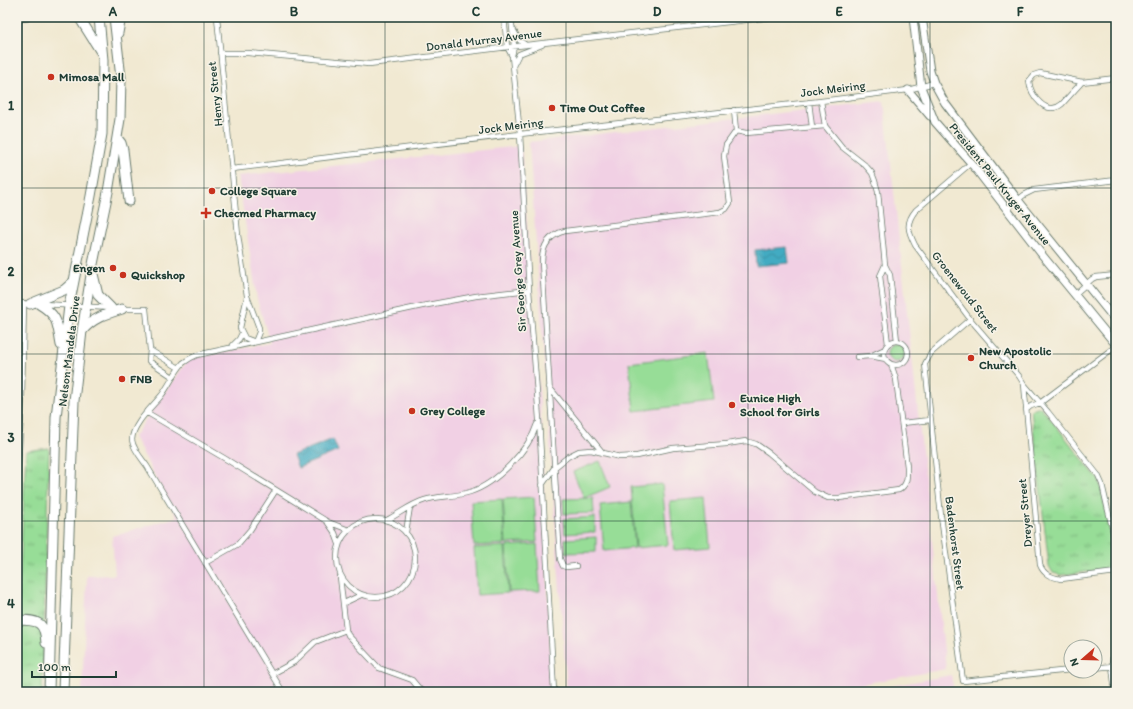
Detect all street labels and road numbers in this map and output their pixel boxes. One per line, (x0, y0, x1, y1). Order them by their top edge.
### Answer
street label: Donald Murray Avenue (425, 26, 543, 54)
street label: Henry Street (205, 60, 225, 127)
street label: Jock Meiring (800, 78, 867, 100)
street label: Jock Meiring (478, 115, 545, 137)
street label: President Paul Kruger Avenue (946, 120, 1054, 248)
street label: Sir George Grey Avenue (507, 210, 529, 332)
street label: Groenewoud Street (929, 249, 1001, 336)
street label: Nelson Mandela Drive (55, 294, 83, 407)
street label: Dreyer Street (1015, 478, 1035, 548)
street label: Badenhorst Street (942, 495, 968, 591)

